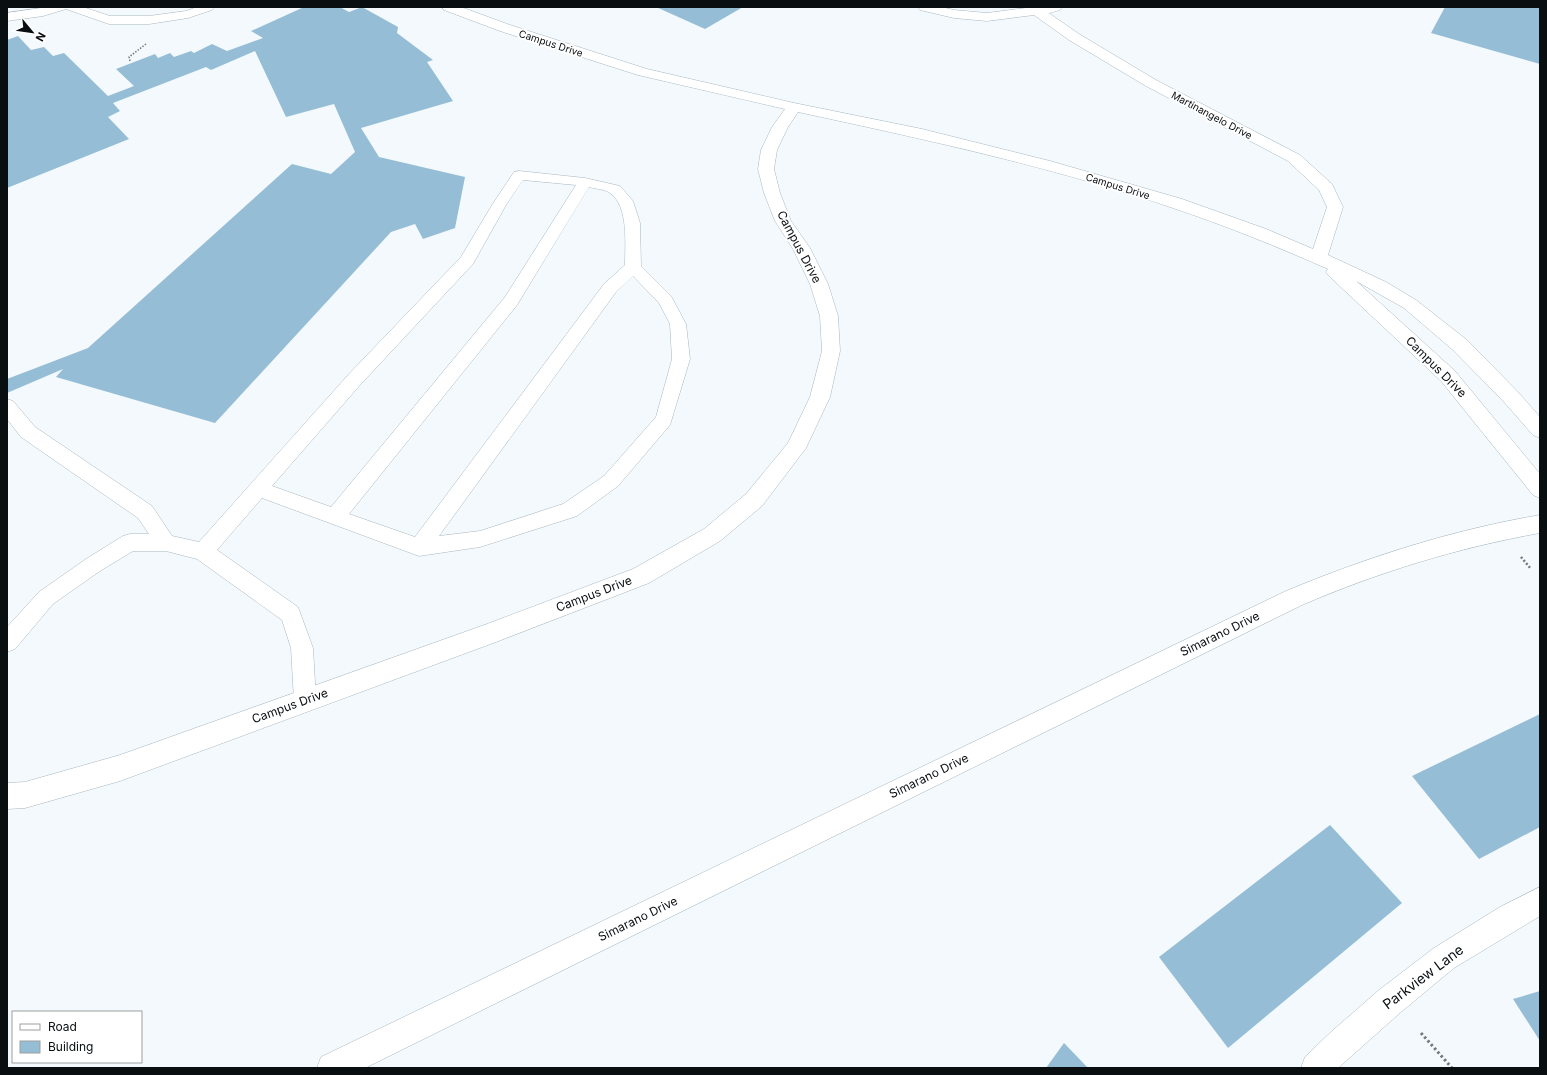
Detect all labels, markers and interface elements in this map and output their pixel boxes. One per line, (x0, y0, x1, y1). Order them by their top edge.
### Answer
north arrow (12, 12, 52, 52)
street label: Campus Drive (517, 27, 585, 59)
text: N (33, 30, 49, 44)
street label: Martinangelo Drive (1170, 89, 1255, 141)
street label: Campus Drive (1084, 171, 1152, 202)
street label: Campus Drive (774, 208, 825, 286)
street label: Campus Drive (1403, 333, 1470, 400)
street label: Campus Drive (554, 572, 634, 615)
street label: Simarano Drive (1178, 608, 1262, 659)
street label: Campus Drive (250, 685, 330, 726)
street label: Simarano Drive (887, 750, 971, 801)
street label: Simarano Drive (596, 893, 680, 944)
street label: Parkview Lane (1379, 941, 1466, 1013)
legend (12, 1011, 142, 1063)
text: Road (48, 1019, 77, 1034)
text: Building (48, 1039, 93, 1054)

